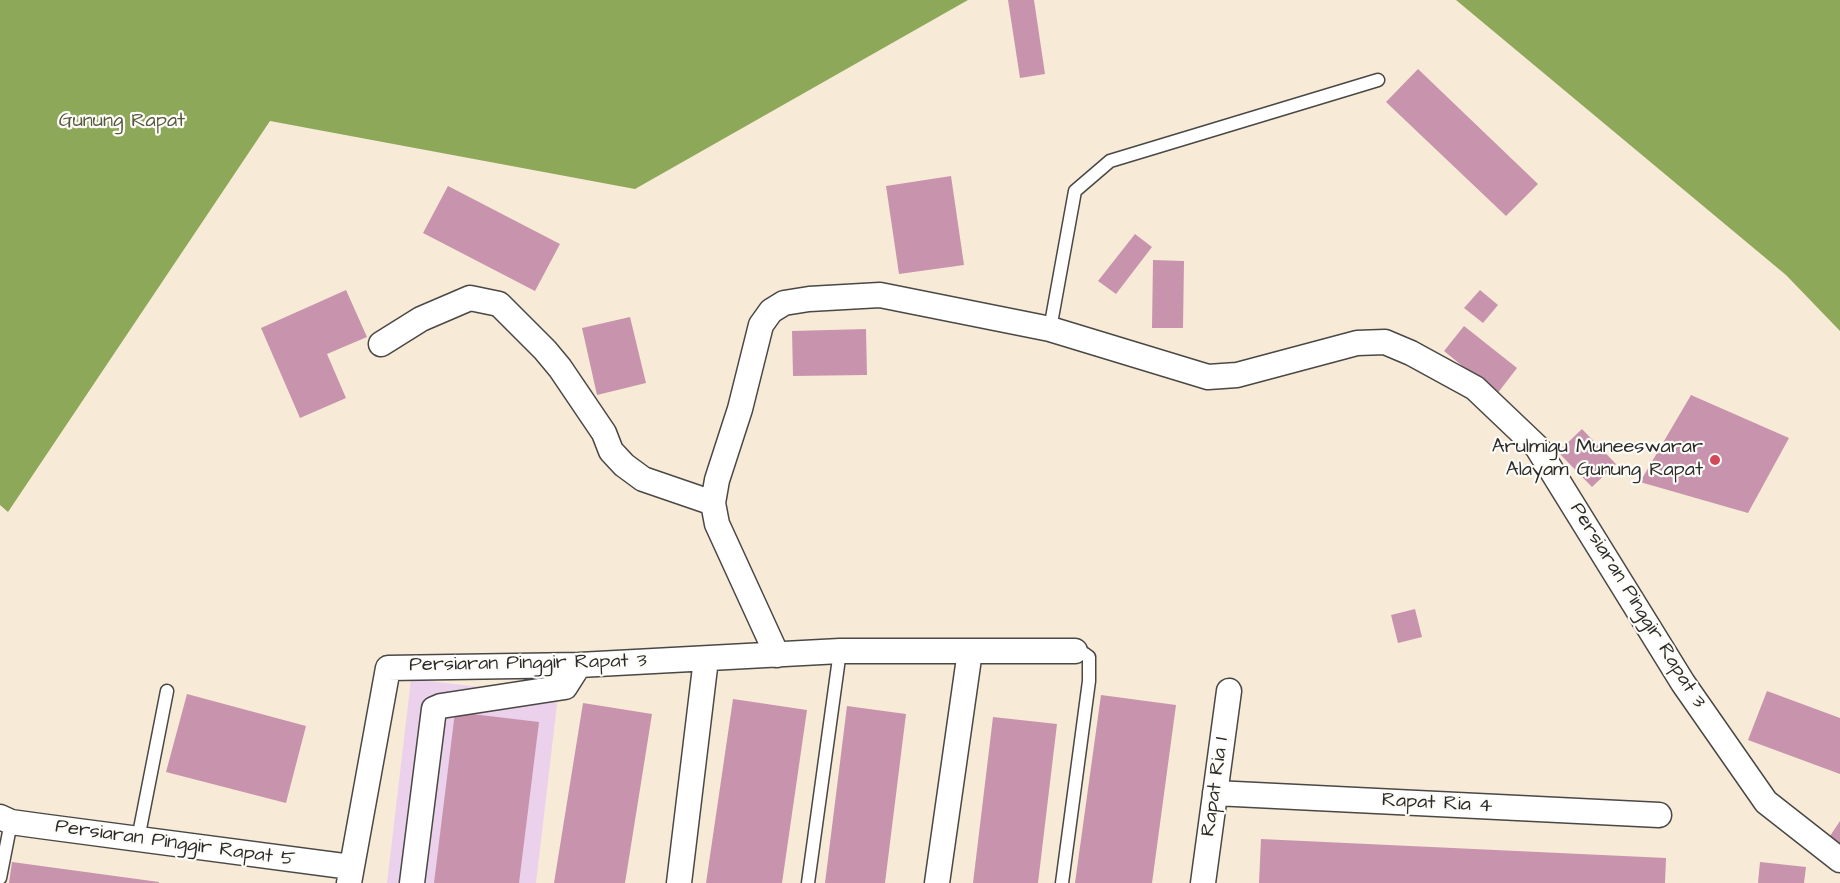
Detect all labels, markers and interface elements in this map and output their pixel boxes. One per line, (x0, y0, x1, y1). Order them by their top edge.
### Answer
park label: Gunung Rapat (59, 110, 185, 134)
place label: Arulmigu Muneeswarar Alayam Gunung Rapat (1492, 436, 1703, 483)
marker: Arulmigu Muneeswarar Alayam Gunung Rapat (1708, 453, 1722, 467)
street label: Persiaran Pinggir Rapat 3 (1564, 499, 1710, 713)
street label: Persiaran Pinggir Rapat 3 (409, 650, 647, 678)
street label: Rapat Ria 1 (1197, 736, 1235, 838)
street label: Rapat Ria 4 (1381, 789, 1493, 819)
street label: Persiaran Pinggir Rapat 5 (54, 815, 296, 873)

